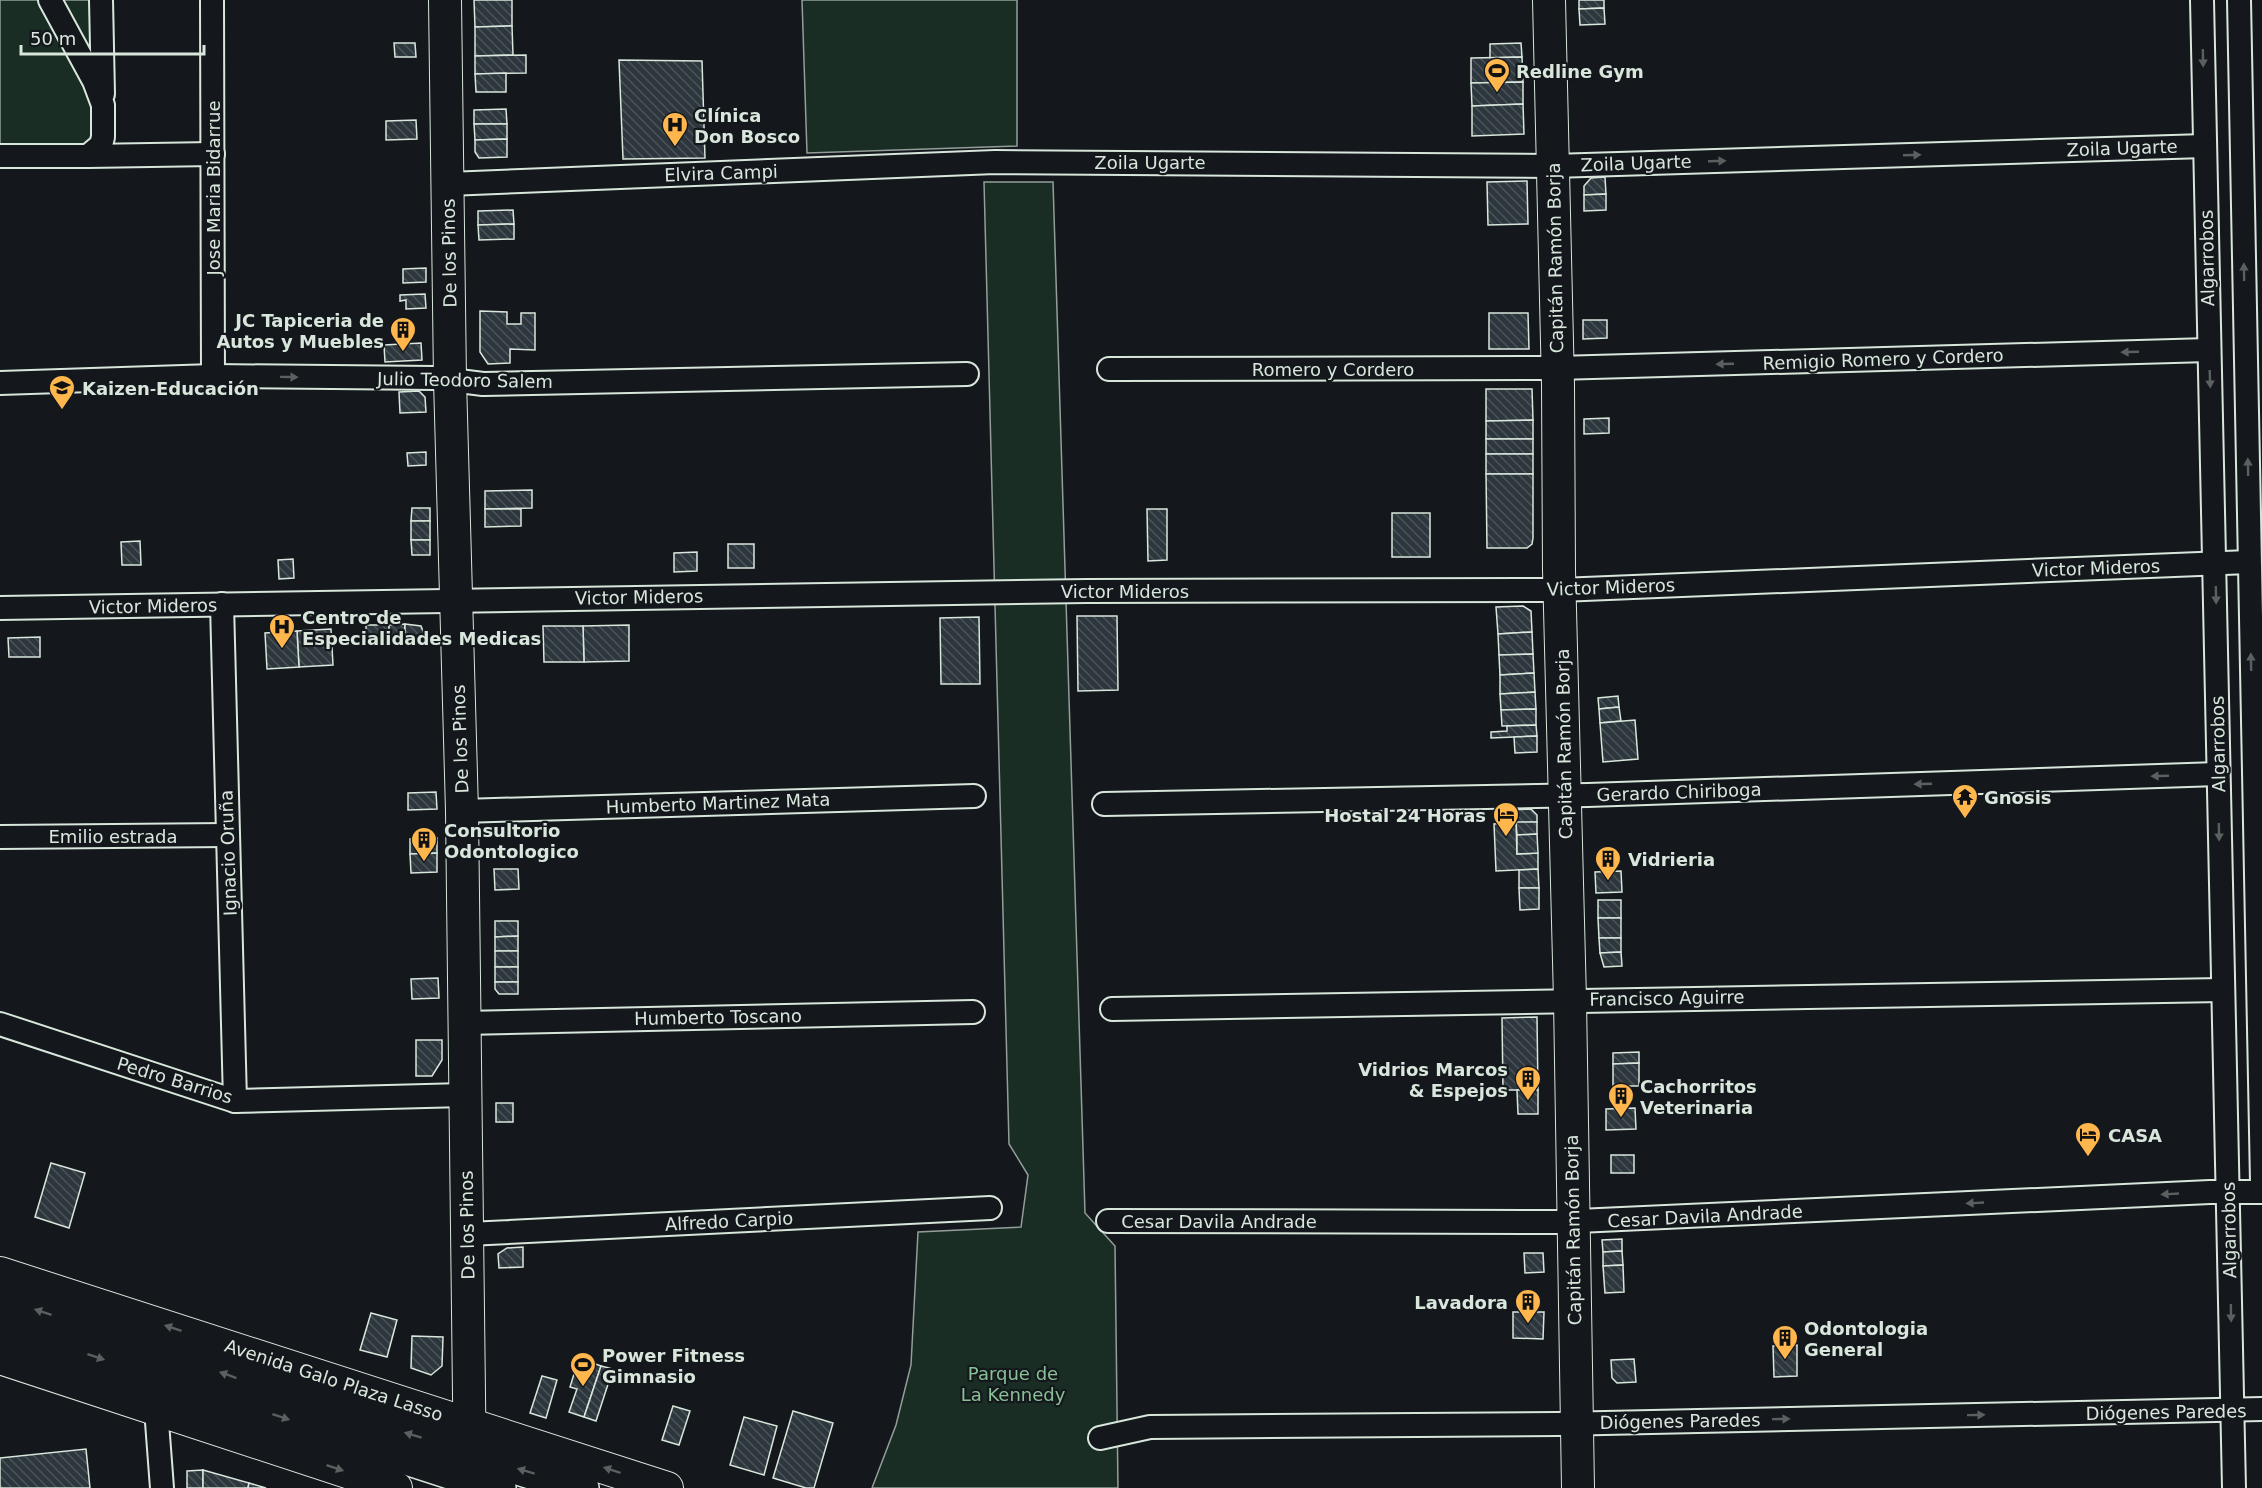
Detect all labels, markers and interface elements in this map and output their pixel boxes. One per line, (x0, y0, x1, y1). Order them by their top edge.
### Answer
scale bar (21, 18, 204, 56)
text: 50 m (30, 28, 76, 49)
one-way arrow (2198, 49, 2208, 68)
sports icon: Redline Gym (1482, 56, 1512, 94)
place label: Redline Gym (1516, 61, 1644, 82)
street label: Jose Maria Bidarrue (203, 101, 224, 276)
place label: Clínica Don Bosco (694, 105, 800, 147)
hospital icon: Clínica Don Bosco (660, 110, 690, 148)
street label: Zoila Ugarte (2066, 136, 2178, 160)
one-way arrow (1902, 150, 1921, 159)
street label: Zoila Ugarte (1580, 151, 1692, 175)
street label: Zoila Ugarte (1094, 152, 1206, 173)
one-way arrow (1707, 156, 1726, 165)
street label: Elvira Campi (664, 161, 778, 185)
street label: Capitán Ramón Borja (1543, 162, 1567, 354)
street label: De los Pinos (438, 198, 460, 308)
street label: Algarrobos (2196, 209, 2218, 307)
one-way arrow (2239, 263, 2249, 282)
place label: JC Tapiceria de Autos y Muebles (216, 310, 384, 352)
building icon: JC Tapiceria de Autos y Muebles (388, 315, 418, 353)
street label: Remigio Romero y Cordero (1762, 344, 2004, 374)
one-way arrow (2120, 348, 2139, 357)
street label: Romero y Cordero (1252, 359, 1414, 380)
one-way arrow (1715, 359, 1734, 368)
street label: Julio Teodoro Salem (376, 368, 553, 392)
one-way arrow (2205, 370, 2215, 389)
one-way arrow (280, 372, 299, 381)
school or university icon: Kaizen Educación (47, 373, 77, 411)
place label: Kaizen Educación (82, 378, 259, 399)
one-way arrow (2243, 458, 2252, 477)
street label: Victor Mideros (2031, 555, 2161, 581)
street label: Victor Mideros (1546, 574, 1676, 600)
street label: Victor Mideros (1061, 581, 1189, 602)
street label: Victor Mideros (575, 585, 703, 609)
one-way arrow (2211, 586, 2221, 605)
street label: Victor Mideros (89, 594, 217, 618)
place label: Centro de Especialidades Medicas (302, 607, 541, 649)
hospital icon: Centro de Especialidades Medicas (267, 612, 297, 650)
street label: Capitán Ramón Borja (1552, 648, 1576, 840)
one-way arrow (2246, 653, 2256, 672)
street label: De los Pinos (448, 684, 472, 794)
street label: Algarrobos (2207, 695, 2229, 793)
one-way arrow (2150, 772, 2169, 781)
street label: Gerardo Chiriboga (1596, 779, 1762, 805)
one-way arrow (1913, 780, 1932, 789)
temple icon: Gnosis (1950, 782, 1980, 820)
place label: Gnosis (1984, 787, 2052, 808)
street label: Humberto Martinez Mata (605, 789, 831, 817)
street label: Ignacio Oruña (215, 790, 241, 916)
hotel icon: Hostal 24 Horas (1491, 800, 1521, 838)
place label: Hostal 24 Horas (1324, 805, 1486, 826)
place label: Consultorio Odontologico (444, 820, 579, 862)
one-way arrow (2214, 823, 2224, 842)
building icon: Consultorio Odontologico (409, 825, 439, 863)
street label: Emilio estrada (48, 826, 178, 847)
building icon: Vidrieria (1593, 844, 1623, 882)
place label: Vidrieria (1628, 849, 1715, 870)
street label: Francisco Aguirre (1589, 986, 1745, 1010)
street label: Humberto Toscano (634, 1005, 802, 1029)
street label: Pedro Barrios (115, 1052, 235, 1108)
place label: Vidrios Marcos & Espejos (1358, 1059, 1508, 1101)
building icon: Vidrios Marcos & Espejos (1513, 1064, 1543, 1102)
place label: Cachorritos Veterinaria (1640, 1076, 1757, 1118)
building icon: Cachorritos Veterinaria (1606, 1081, 1636, 1119)
hotel icon: CASA (2073, 1120, 2103, 1158)
place label: CASA (2108, 1125, 2162, 1146)
street label: Capitán Ramón Borja (1561, 1134, 1585, 1326)
street label: De los Pinos (456, 1170, 478, 1280)
street label: Algarrobos (2218, 1181, 2240, 1279)
one-way arrow (2161, 1190, 2180, 1199)
one-way arrow (1966, 1199, 1985, 1208)
street label: Cesar Davila Andrade (1607, 1200, 1803, 1232)
street label: Alfredo Carpio (664, 1207, 794, 1235)
street label: Cesar Davila Andrade (1121, 1211, 1317, 1232)
building icon: Lavadora (1513, 1287, 1543, 1325)
place label: Lavadora (1414, 1292, 1508, 1313)
one-way arrow (2226, 1303, 2235, 1322)
one-way arrow (34, 1307, 52, 1316)
place label: Odontologia General (1804, 1318, 1928, 1360)
one-way arrow (164, 1323, 182, 1332)
building icon: Odontologia General (1770, 1323, 1800, 1361)
street label: Avenida Galo Plaza Lasso (222, 1335, 446, 1425)
place label: Power Fitness Gimnasio (602, 1345, 745, 1387)
sports icon: Power Fitness Gimnasio (568, 1350, 598, 1388)
one-way arrow (87, 1353, 105, 1362)
park label: Parque de La Kennedy (961, 1363, 1066, 1405)
one-way arrow (219, 1369, 237, 1379)
street label: Diógenes Paredes (2085, 1400, 2247, 1424)
street label: Diógenes Paredes (1599, 1409, 1761, 1433)
one-way arrow (1967, 1411, 1986, 1420)
one-way arrow (272, 1413, 290, 1423)
one-way arrow (1772, 1415, 1791, 1424)
one-way arrow (404, 1430, 422, 1440)
one-way arrow (326, 1464, 344, 1473)
one-way arrow (603, 1465, 621, 1474)
one-way arrow (517, 1466, 535, 1475)

